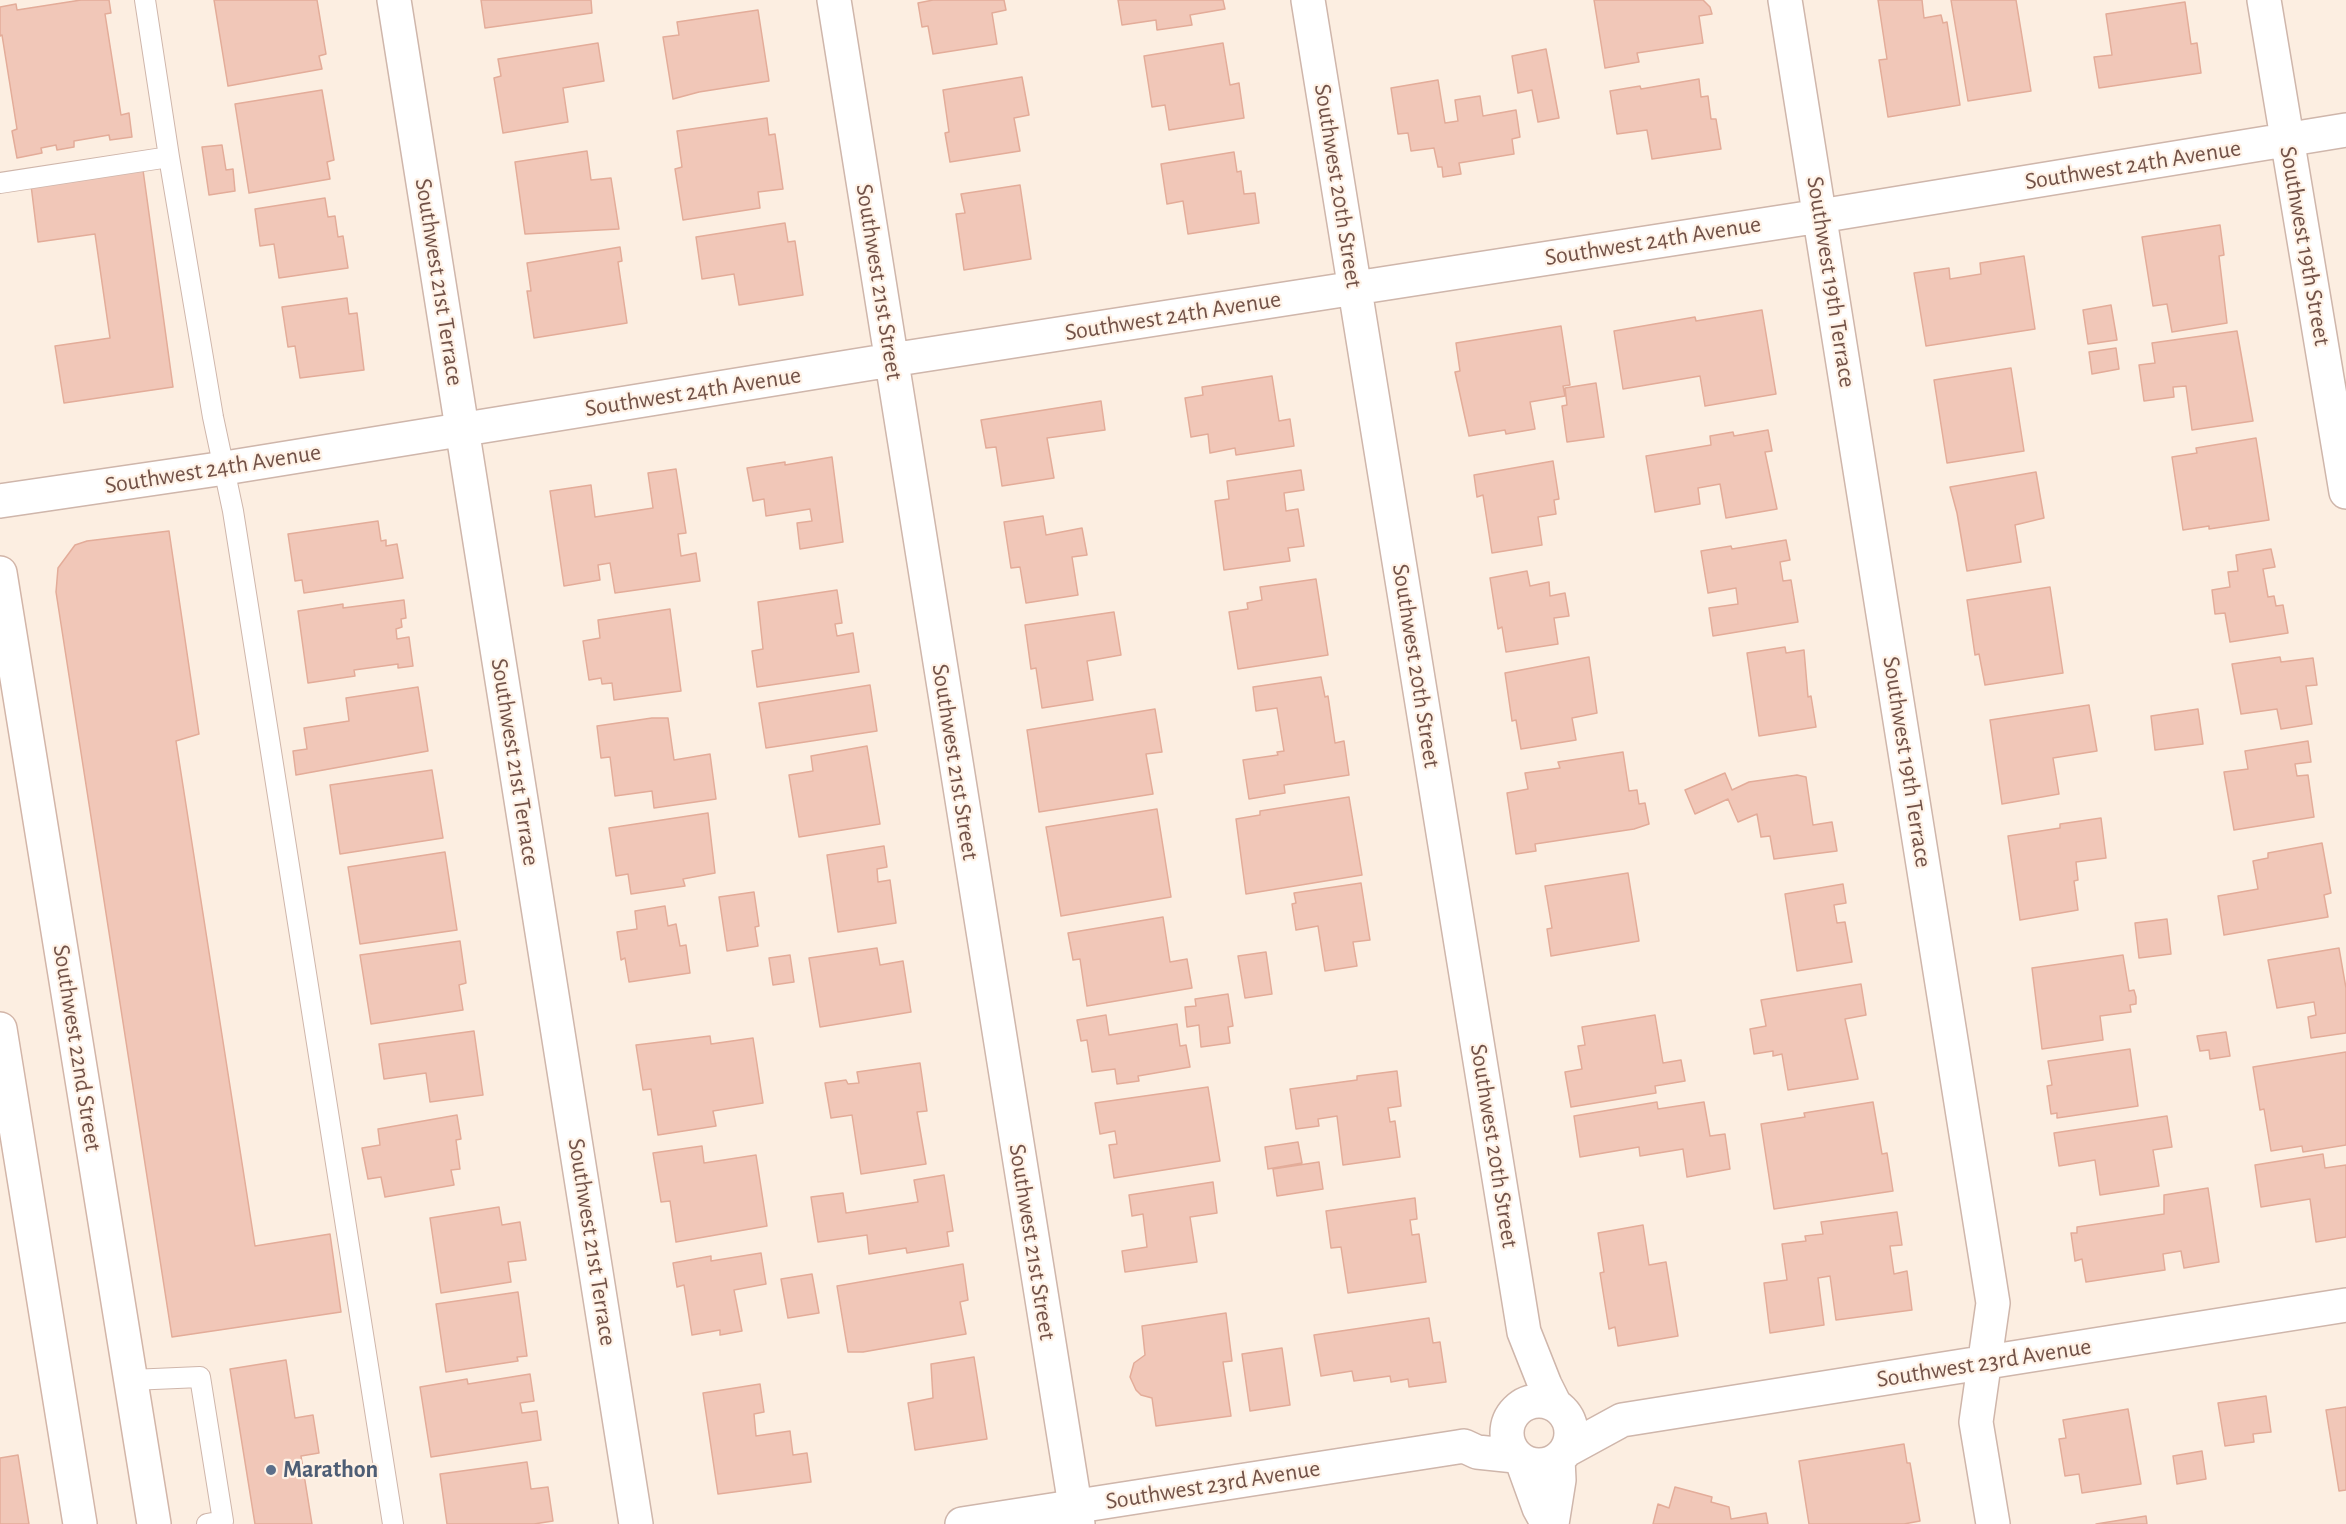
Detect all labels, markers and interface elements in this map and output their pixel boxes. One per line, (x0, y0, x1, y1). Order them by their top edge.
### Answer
street label: Southwest 20th Street (1308, 82, 1368, 290)
street label: Southwest 24th Avenue (2023, 134, 2243, 196)
street label: Southwest 19th Street (2273, 144, 2337, 348)
street label: Southwest 19th Terrace (1800, 174, 1862, 390)
street label: Southwest 21st Terrace (408, 176, 470, 388)
street label: Southwest 21st Street (849, 182, 909, 382)
street label: Southwest 24th Avenue (1543, 210, 1763, 272)
street label: Southwest 24th Avenue (1063, 285, 1283, 347)
street label: Southwest 24th Avenue (583, 361, 803, 423)
street label: Southwest 24th Avenue (103, 438, 323, 500)
street label: Southwest 20th Street (1386, 562, 1446, 770)
street label: Southwest 19th Terrace (1876, 654, 1938, 870)
street label: Southwest 21st Terrace (484, 656, 546, 868)
street label: Southwest 21st Street (925, 662, 985, 862)
street label: Southwest 22nd Street (46, 943, 108, 1153)
street label: Southwest 20th Street (1464, 1042, 1524, 1250)
street label: Southwest 21st Terrace (561, 1136, 623, 1348)
street label: Southwest 21st Street (1002, 1142, 1062, 1342)
street label: Southwest 23rd Avenue (1875, 1332, 2093, 1394)
street label: Southwest 23rd Avenue (1104, 1454, 1322, 1516)
place label: Marathon (283, 1456, 378, 1484)
marker: Marathon (264, 1463, 278, 1477)

